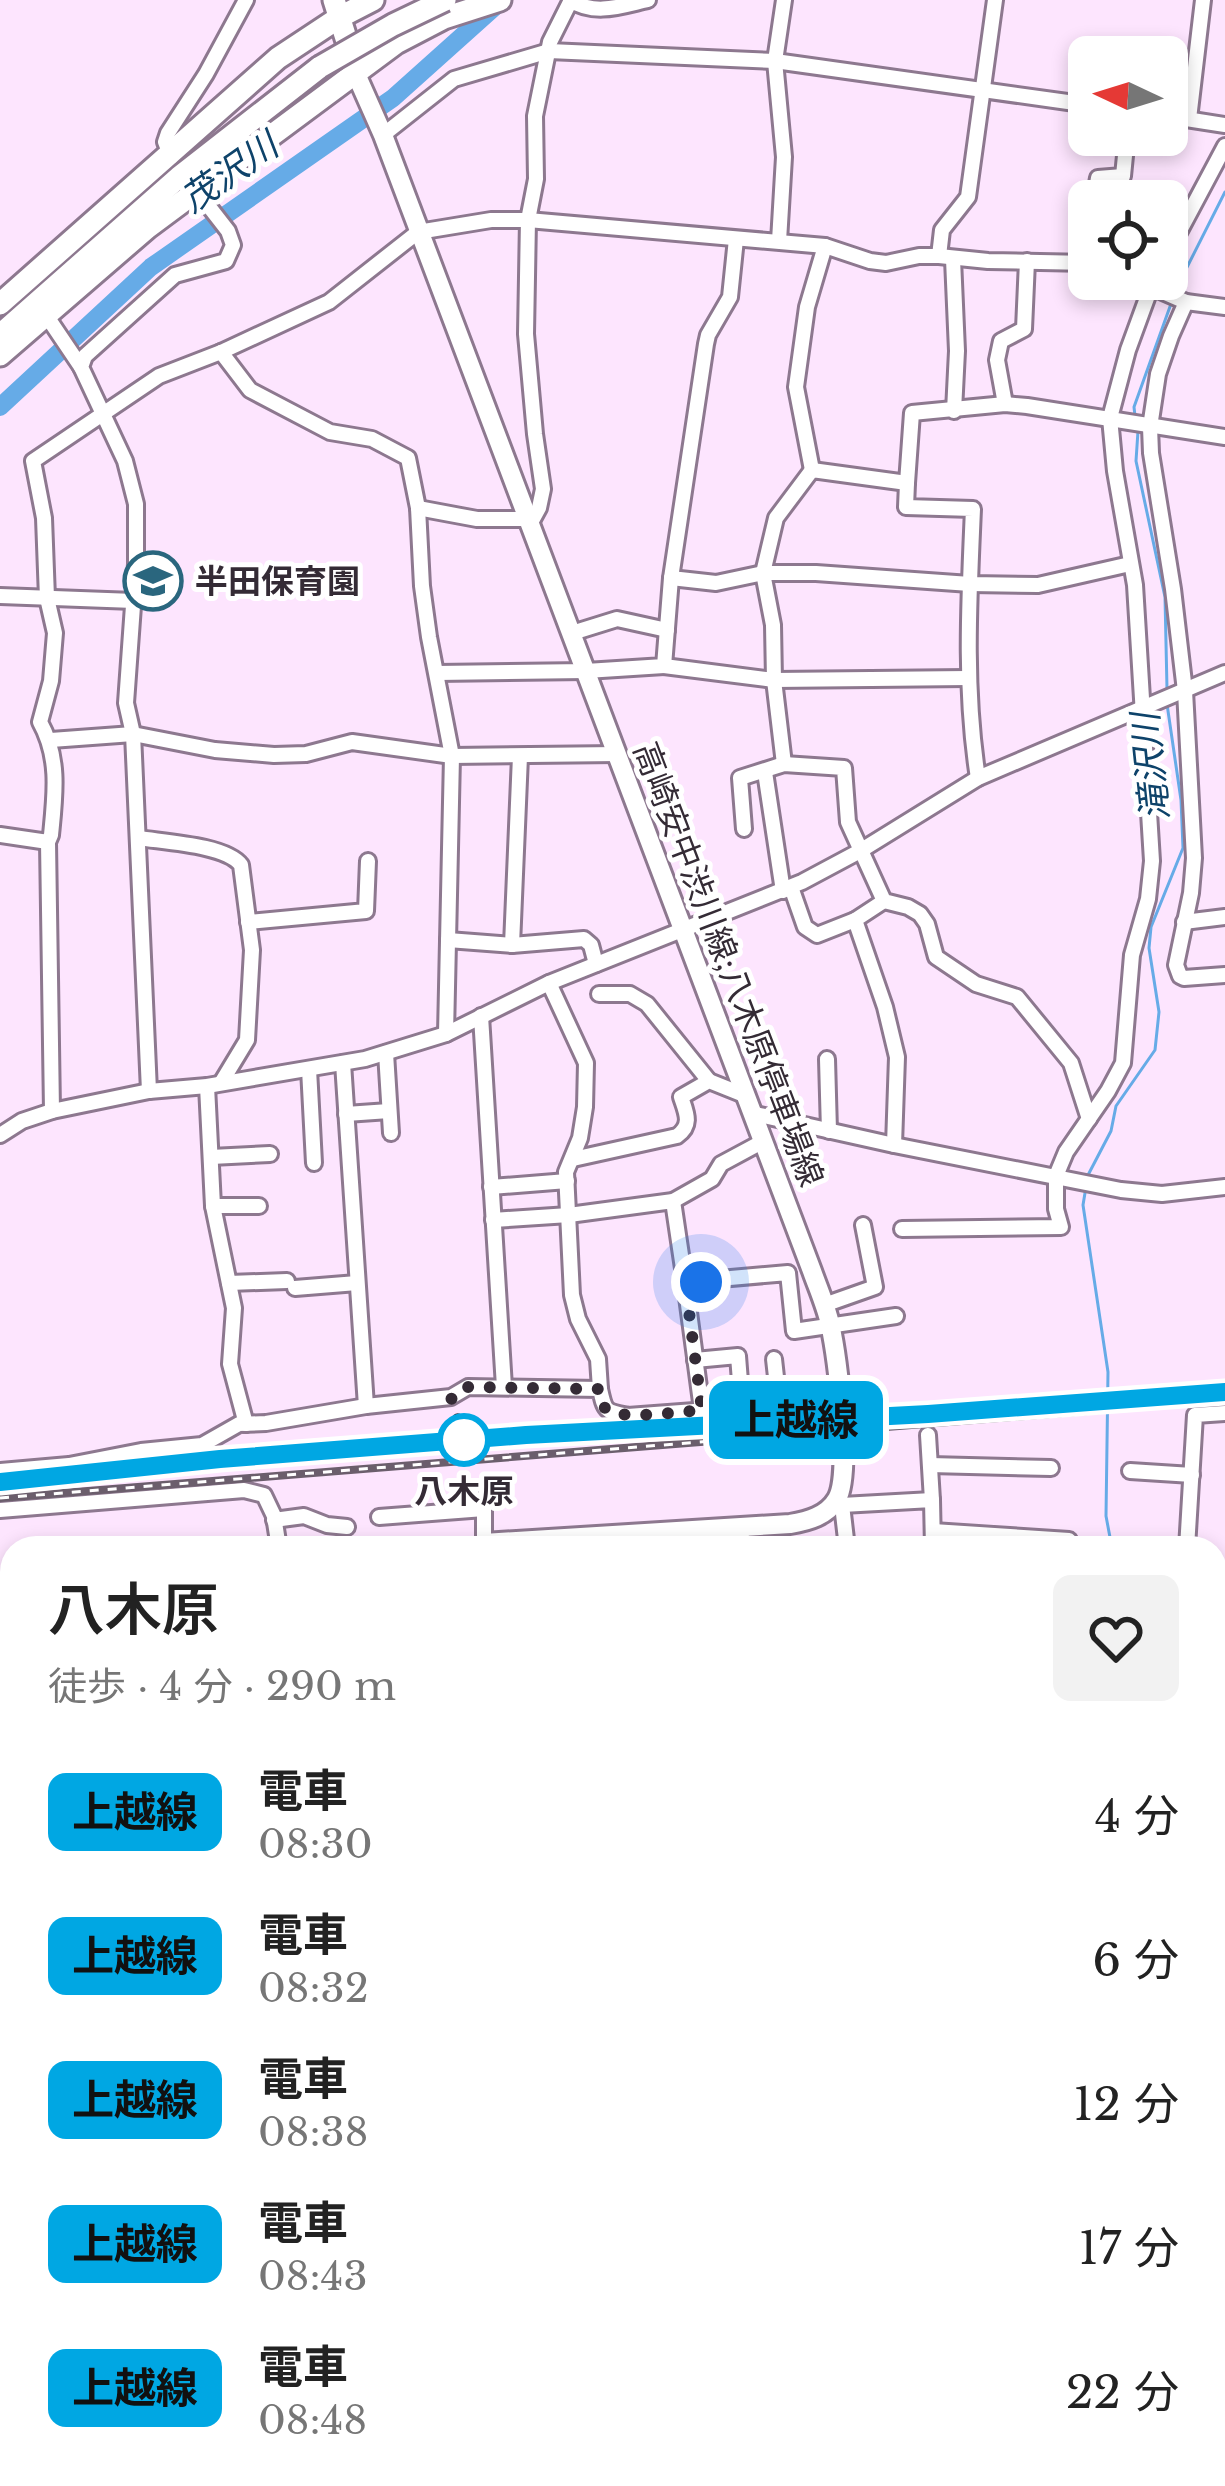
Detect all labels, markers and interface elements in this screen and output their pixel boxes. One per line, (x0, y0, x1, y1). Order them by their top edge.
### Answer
north arrow (1068, 36, 1188, 156)
map controls (1068, 36, 1188, 300)
water label: 茂沢川 (172, 121, 290, 222)
button: locate (1068, 180, 1188, 300)
school or university icon: 半田保育園 (122, 550, 184, 612)
place label: 半田保育園 (195, 561, 360, 602)
water label: 滝沢川 (1122, 707, 1179, 823)
street label: 高崎安中渋川線;八木原停車場線 (625, 736, 832, 1192)
your location (671, 1252, 731, 1312)
line badge: 上越線 (727, 1381, 865, 1459)
text: 上越線 (733, 1394, 859, 1446)
marker: 八木原 (439, 1415, 489, 1465)
place label: 八木原 (415, 1471, 514, 1512)
text: 八木原 (48, 1575, 219, 1645)
button: heart (1053, 1575, 1179, 1701)
text: 徒歩 · 4 分 · 290 m (48, 1662, 396, 1711)
text: 電車 (258, 1763, 348, 1819)
text: 上越線 (72, 1786, 198, 1838)
text: 4 分 (1095, 1788, 1179, 1844)
text: 08:30 (258, 1820, 372, 1869)
text: 電車 (258, 1907, 348, 1963)
text: 上越線 (72, 1930, 198, 1982)
text: 6 分 (1092, 1932, 1179, 1988)
text: 08:32 (258, 1964, 369, 2013)
text: 電車 (258, 2051, 348, 2107)
text: 上越線 (72, 2074, 198, 2126)
text: 12 分 (1073, 2076, 1179, 2132)
text: 08:38 (258, 2108, 368, 2157)
text: 電車 (258, 2195, 348, 2251)
text: 上越線 (72, 2218, 198, 2270)
text: 17 分 (1078, 2220, 1179, 2276)
text: 08:43 (258, 2252, 367, 2301)
text: 電車 (258, 2339, 348, 2395)
text: 上越線 (72, 2362, 198, 2414)
text: 22 分 (1066, 2364, 1179, 2420)
text: 08:48 (258, 2396, 367, 2445)

